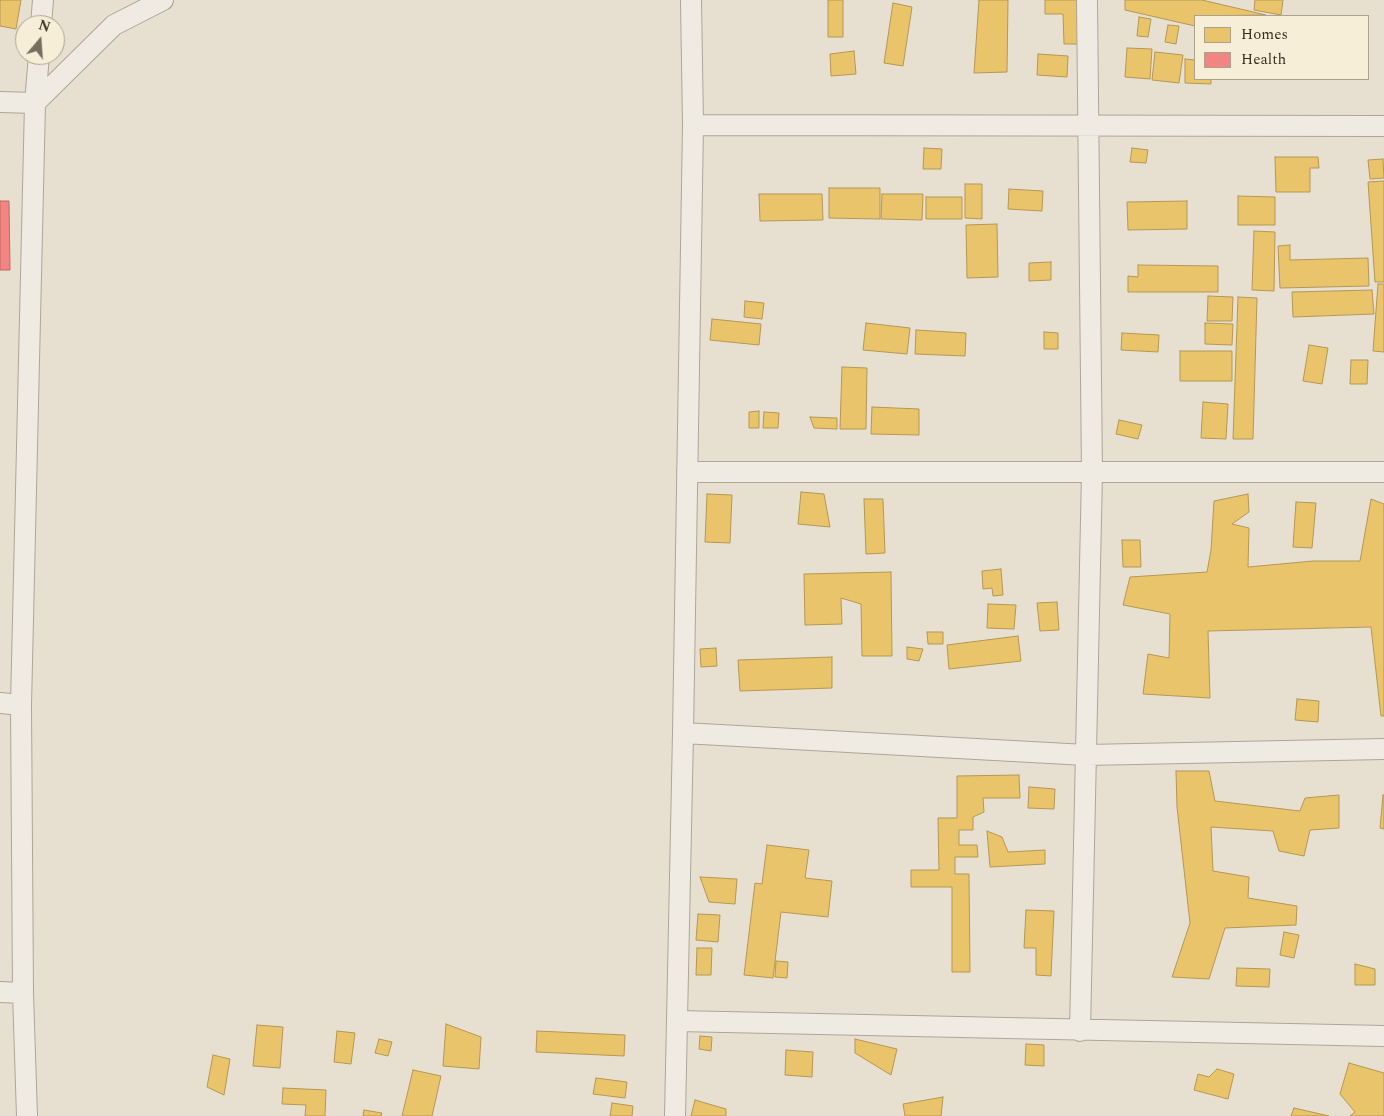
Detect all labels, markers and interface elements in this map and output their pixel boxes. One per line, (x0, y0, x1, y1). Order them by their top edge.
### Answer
text: N (36, 14, 53, 38)
north arrow (15, 15, 65, 65)
legend (1194, 15, 1369, 80)
text: Homes (1241, 23, 1288, 46)
text: Health (1241, 48, 1286, 71)

